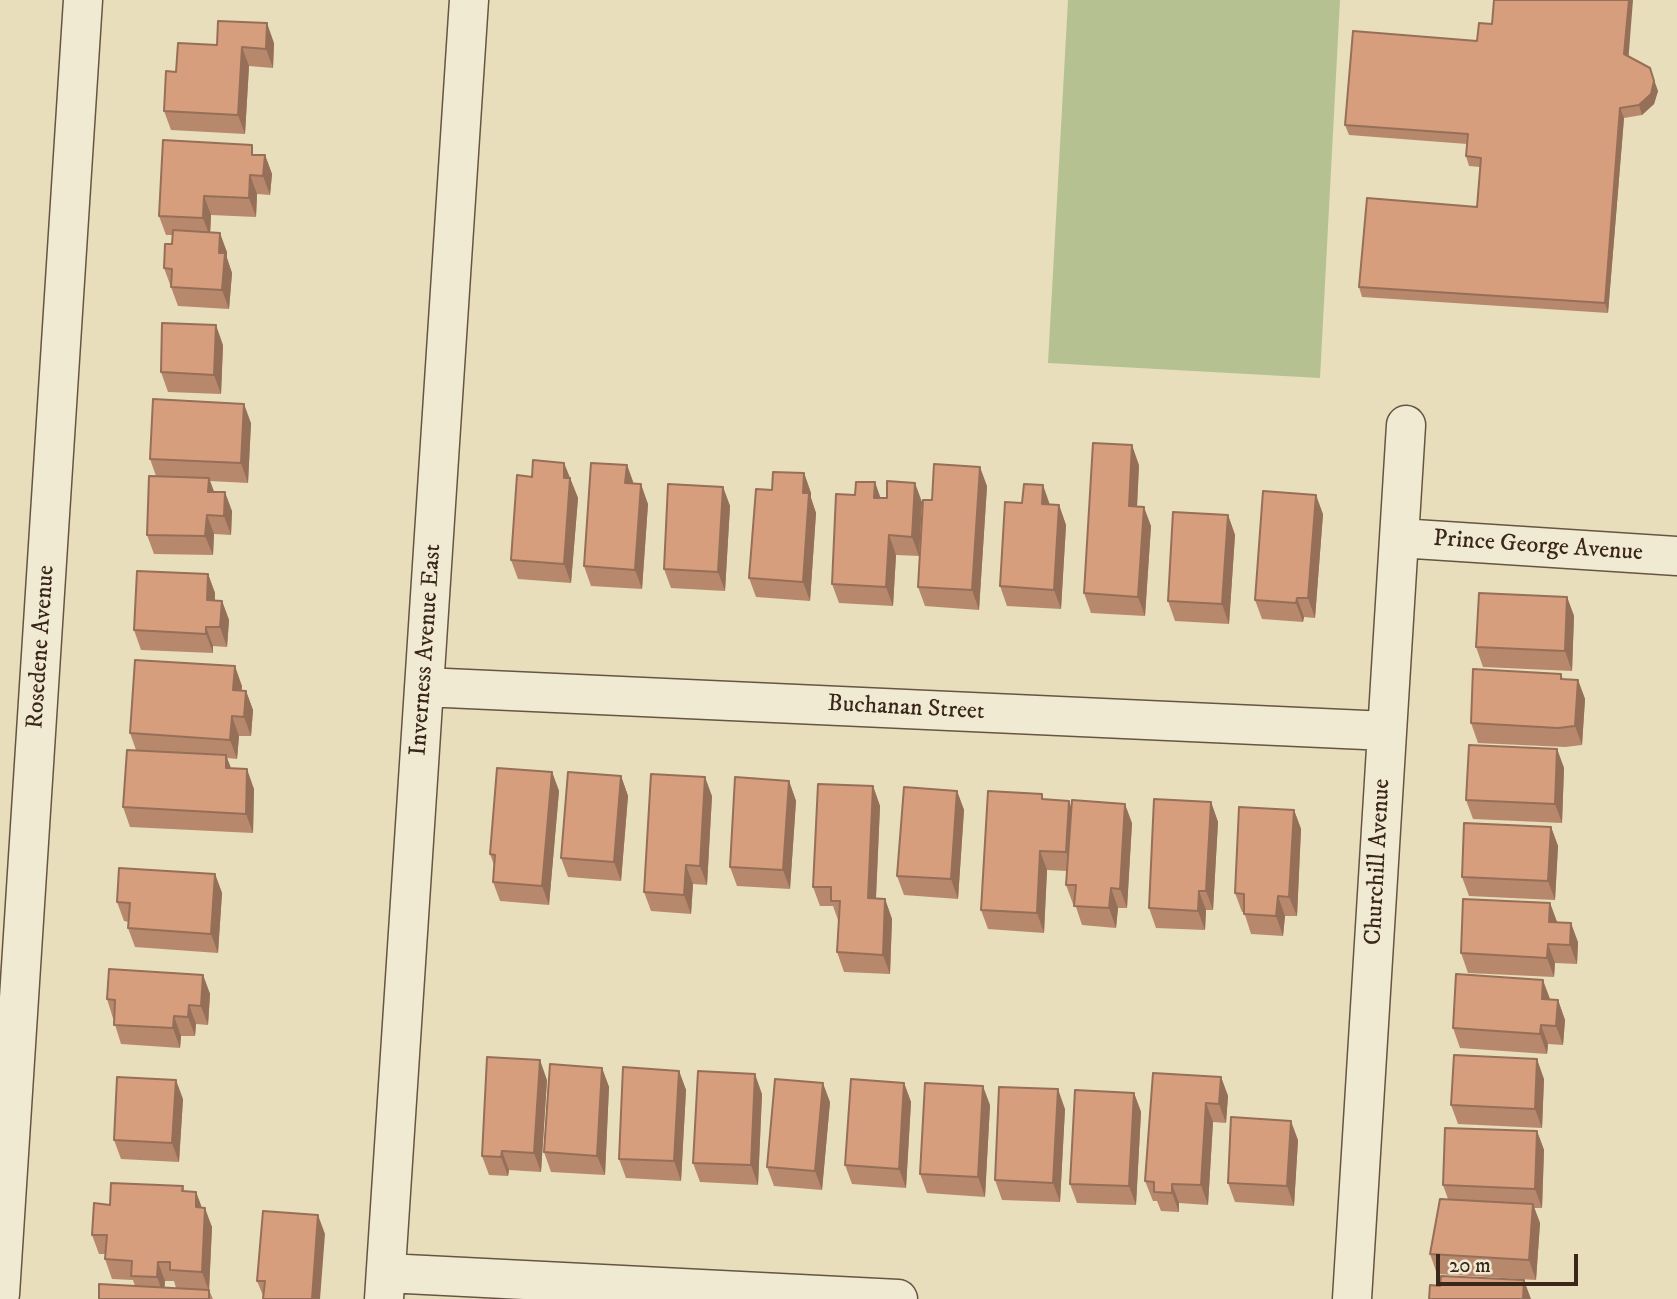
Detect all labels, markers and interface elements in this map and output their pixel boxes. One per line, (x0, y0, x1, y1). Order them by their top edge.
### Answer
street label: Prince George Avenue (1432, 525, 1644, 569)
street label: Inverness Avenue East (405, 543, 449, 757)
street label: Rosedene Avenue (22, 564, 62, 730)
street label: Buchanan Street (827, 691, 985, 727)
street label: Churchill Avenue (1360, 778, 1398, 946)
scale bar (1439, 1240, 1581, 1284)
text: 20 m (1449, 1253, 1491, 1279)

